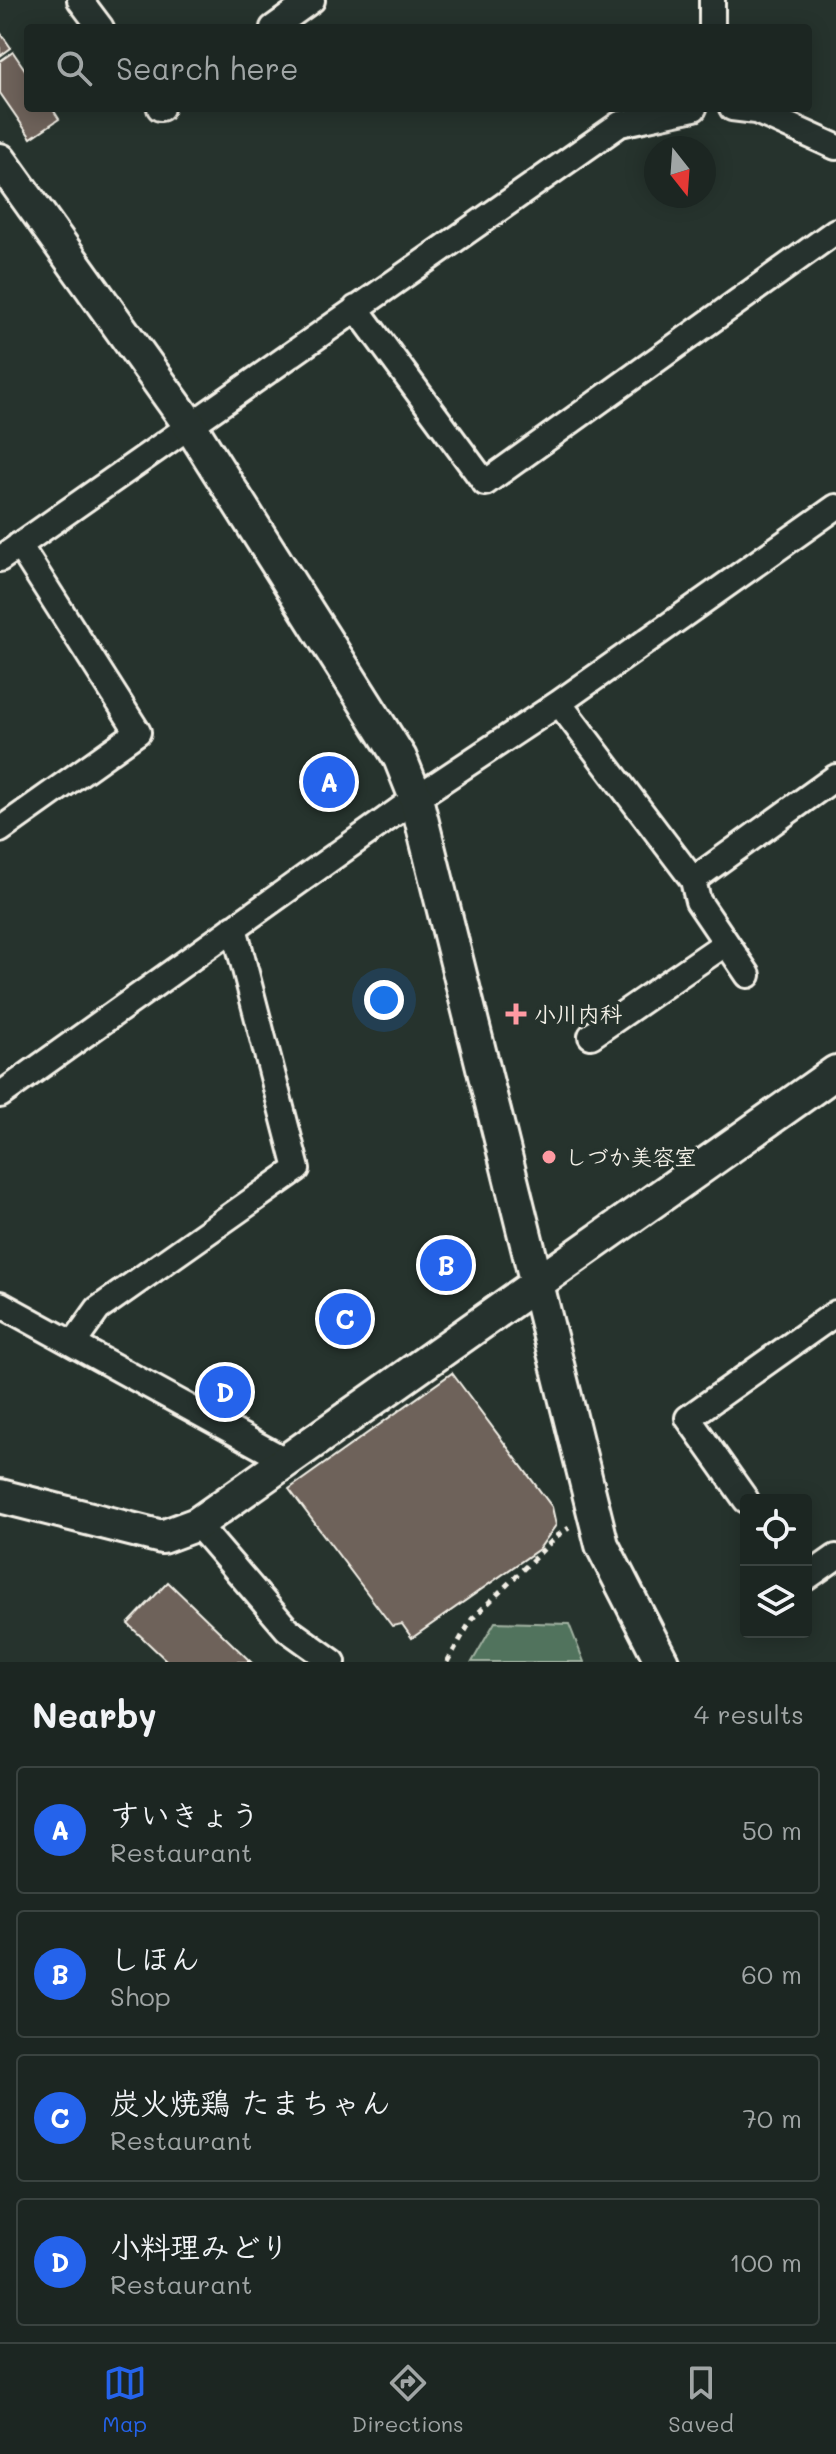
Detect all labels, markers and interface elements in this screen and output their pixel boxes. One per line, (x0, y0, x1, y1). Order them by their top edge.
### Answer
search box (24, 24, 812, 112)
icon: search (52, 46, 96, 90)
text: Search here (116, 48, 299, 88)
north arrow (644, 136, 716, 208)
pin: A (303, 752, 355, 812)
your location (364, 980, 404, 1020)
place label: 小川内科 (534, 999, 622, 1028)
marker: 小川内科 (505, 1003, 527, 1025)
place label: しづか美容室 (565, 1142, 697, 1171)
marker: しづか美容室 (540, 1148, 558, 1166)
pin: B (420, 1235, 472, 1295)
pin: C (319, 1289, 371, 1349)
pin: D (199, 1362, 251, 1422)
map controls (740, 1494, 812, 1638)
button: locate (740, 1494, 812, 1566)
button: layers (740, 1566, 812, 1638)
text: Nearby (32, 1692, 157, 1737)
text: 4 results (694, 1697, 804, 1731)
text: すいきょう (110, 1794, 260, 1834)
text: A (51, 1813, 69, 1847)
text: 50 m (742, 1813, 802, 1847)
text: Restaurant (110, 1835, 252, 1869)
text: しほん (110, 1938, 200, 1978)
text: B (51, 1957, 69, 1991)
text: 60 m (741, 1957, 802, 1991)
text: Shop (110, 1979, 171, 2013)
text: 炭火焼鶏 たまちゃん (110, 2082, 391, 2122)
text: C (50, 2101, 70, 2135)
text: 70 m (742, 2101, 802, 2135)
text: Restaurant (110, 2123, 252, 2157)
text: 小料理みどり (110, 2226, 290, 2266)
text: D (51, 2245, 69, 2279)
text: 100 m (729, 2245, 802, 2279)
text: Restaurant (110, 2267, 252, 2301)
tab: Map (102, 2361, 147, 2438)
tab: Directions (352, 2361, 464, 2438)
tab: Saved (668, 2361, 734, 2438)

